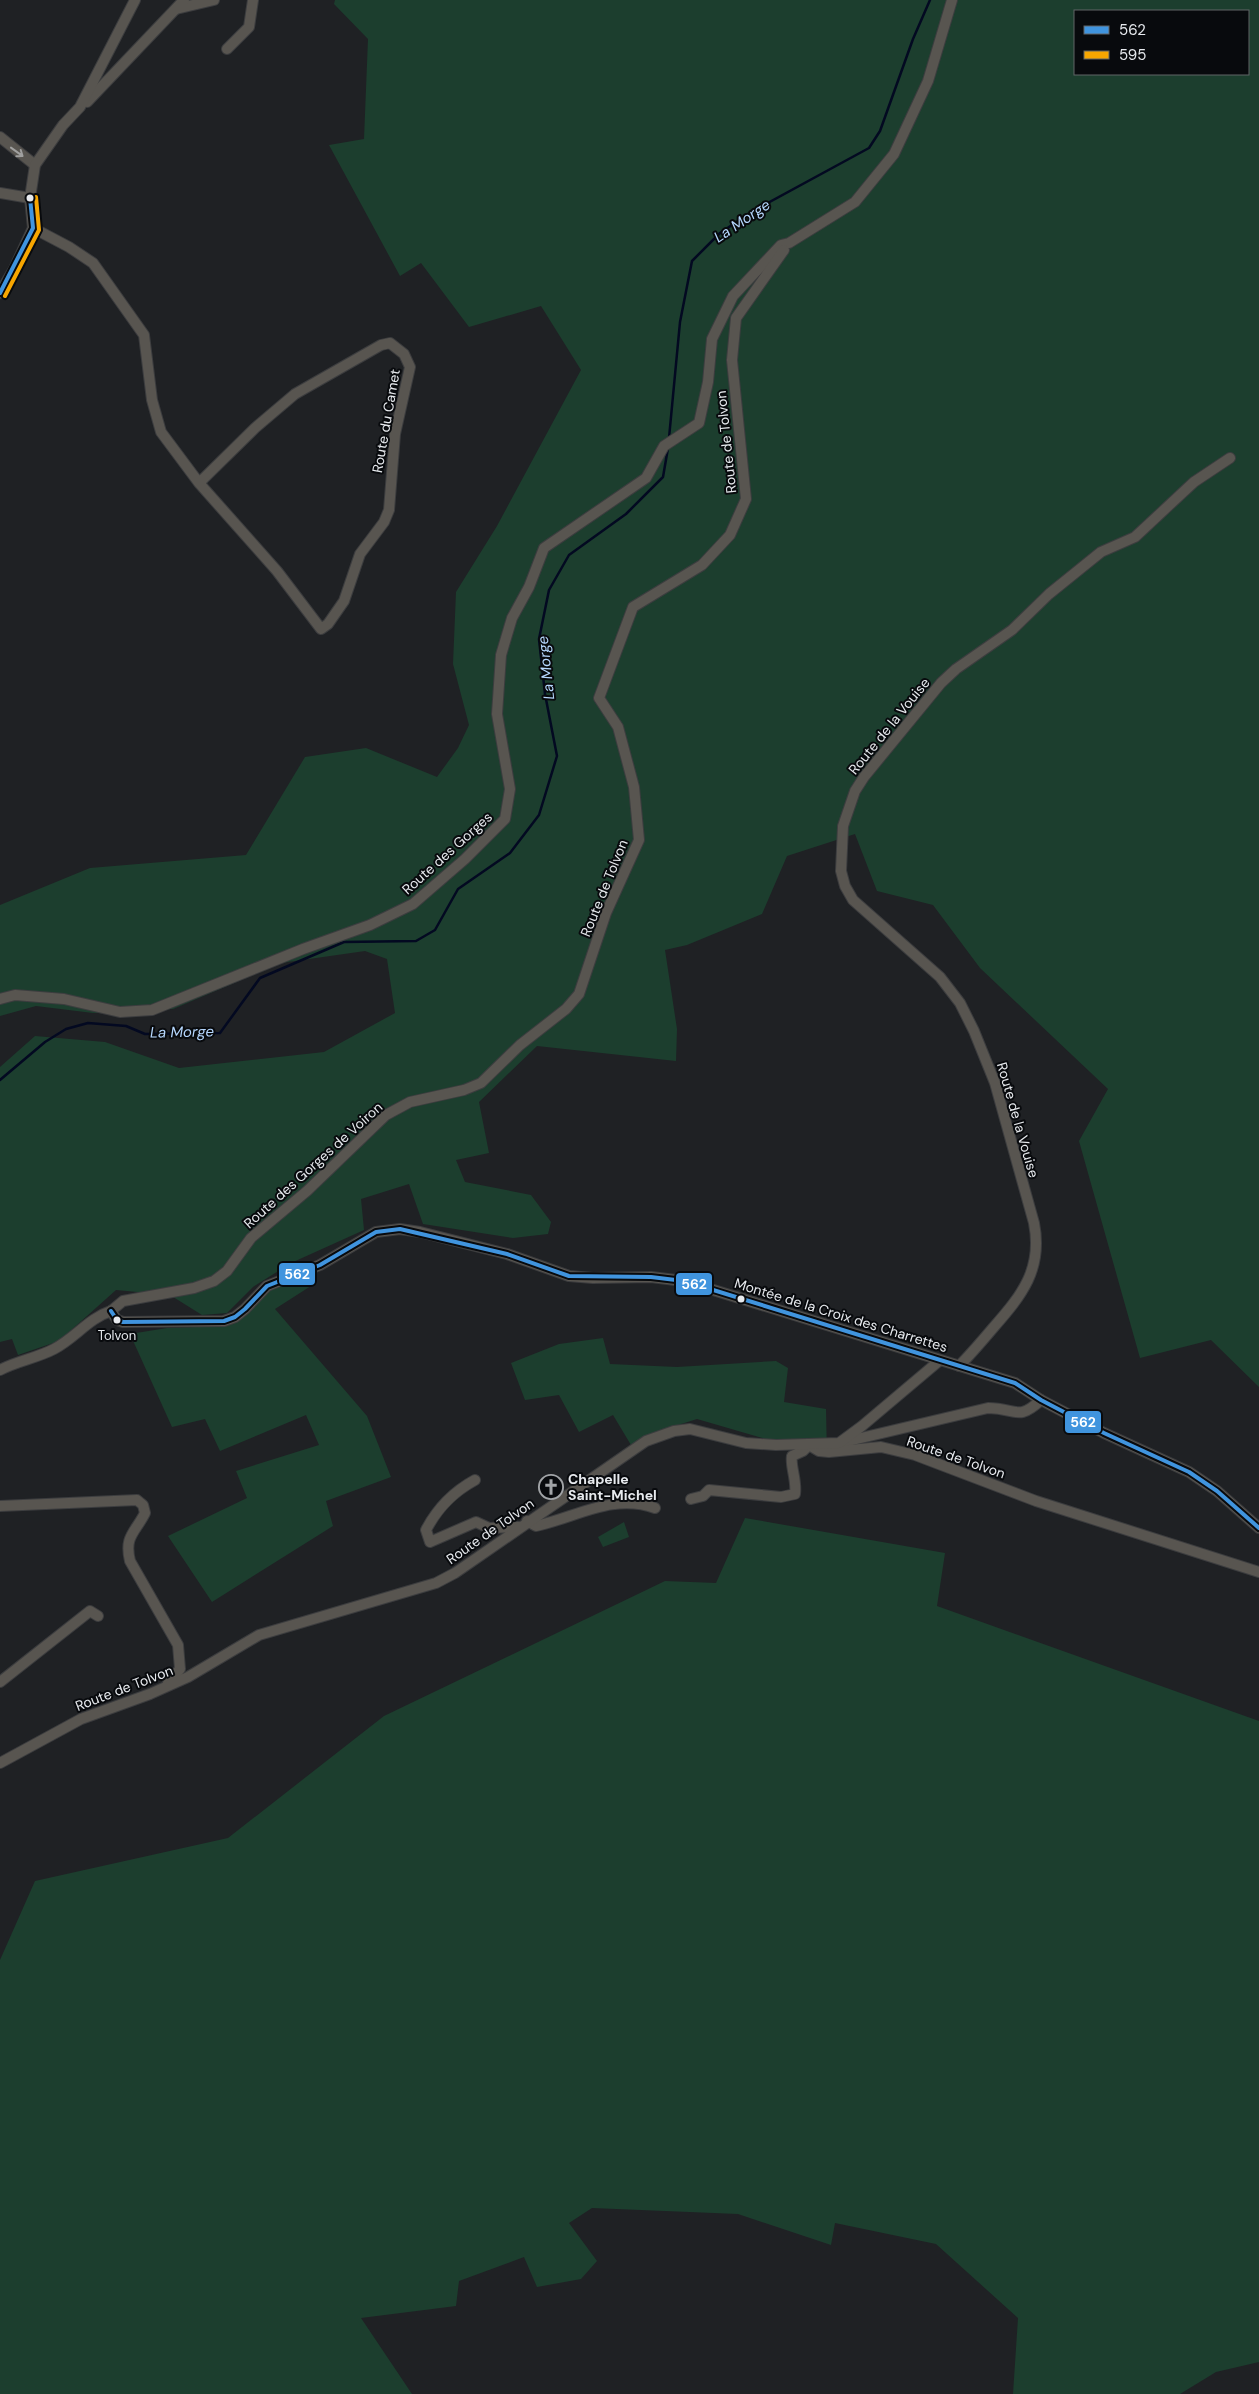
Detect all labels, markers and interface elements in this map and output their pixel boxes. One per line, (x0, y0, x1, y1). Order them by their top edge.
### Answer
legend (1074, 10, 1249, 75)
text: 562 (1119, 20, 1146, 40)
text: 595 (1119, 45, 1146, 65)
one-way arrow (10, 147, 24, 157)
unlabelled marker (25, 193, 35, 203)
water label: La Morge (710, 195, 775, 247)
street label: Route du Camet (368, 368, 404, 474)
street label: Route de Tolvon (712, 390, 740, 494)
water label: La Morge (533, 635, 559, 701)
street label: Route de la Vouise (844, 674, 934, 778)
street label: Route des Gorges (398, 808, 496, 898)
street label: Route de Tolvon (576, 837, 632, 939)
water label: La Morge (150, 1021, 215, 1043)
street label: Route de la Vouise (993, 1060, 1043, 1180)
street label: Route des Gorges de Voiron (240, 1098, 386, 1232)
line badge: 562 (278, 1262, 316, 1286)
text: 562 (284, 1265, 310, 1283)
line badge: 562 (675, 1272, 713, 1296)
street label: Montée de la Croix des Charrettes (732, 1274, 950, 1356)
text: 562 (681, 1275, 707, 1293)
unlabelled marker (736, 1294, 746, 1304)
marker: Tolvon (112, 1315, 122, 1325)
place label: Tolvon (98, 1327, 136, 1344)
line badge: 562 (1064, 1410, 1102, 1434)
text: 562 (1070, 1413, 1096, 1431)
street label: Route de Tolvon (904, 1432, 1008, 1482)
place label: Chapelle Saint-Michel (568, 1470, 657, 1504)
church icon: Chapelle Saint-Michel (538, 1474, 564, 1500)
street label: Route de Tolvon (443, 1494, 537, 1568)
street label: Route de Tolvon (73, 1661, 175, 1715)

